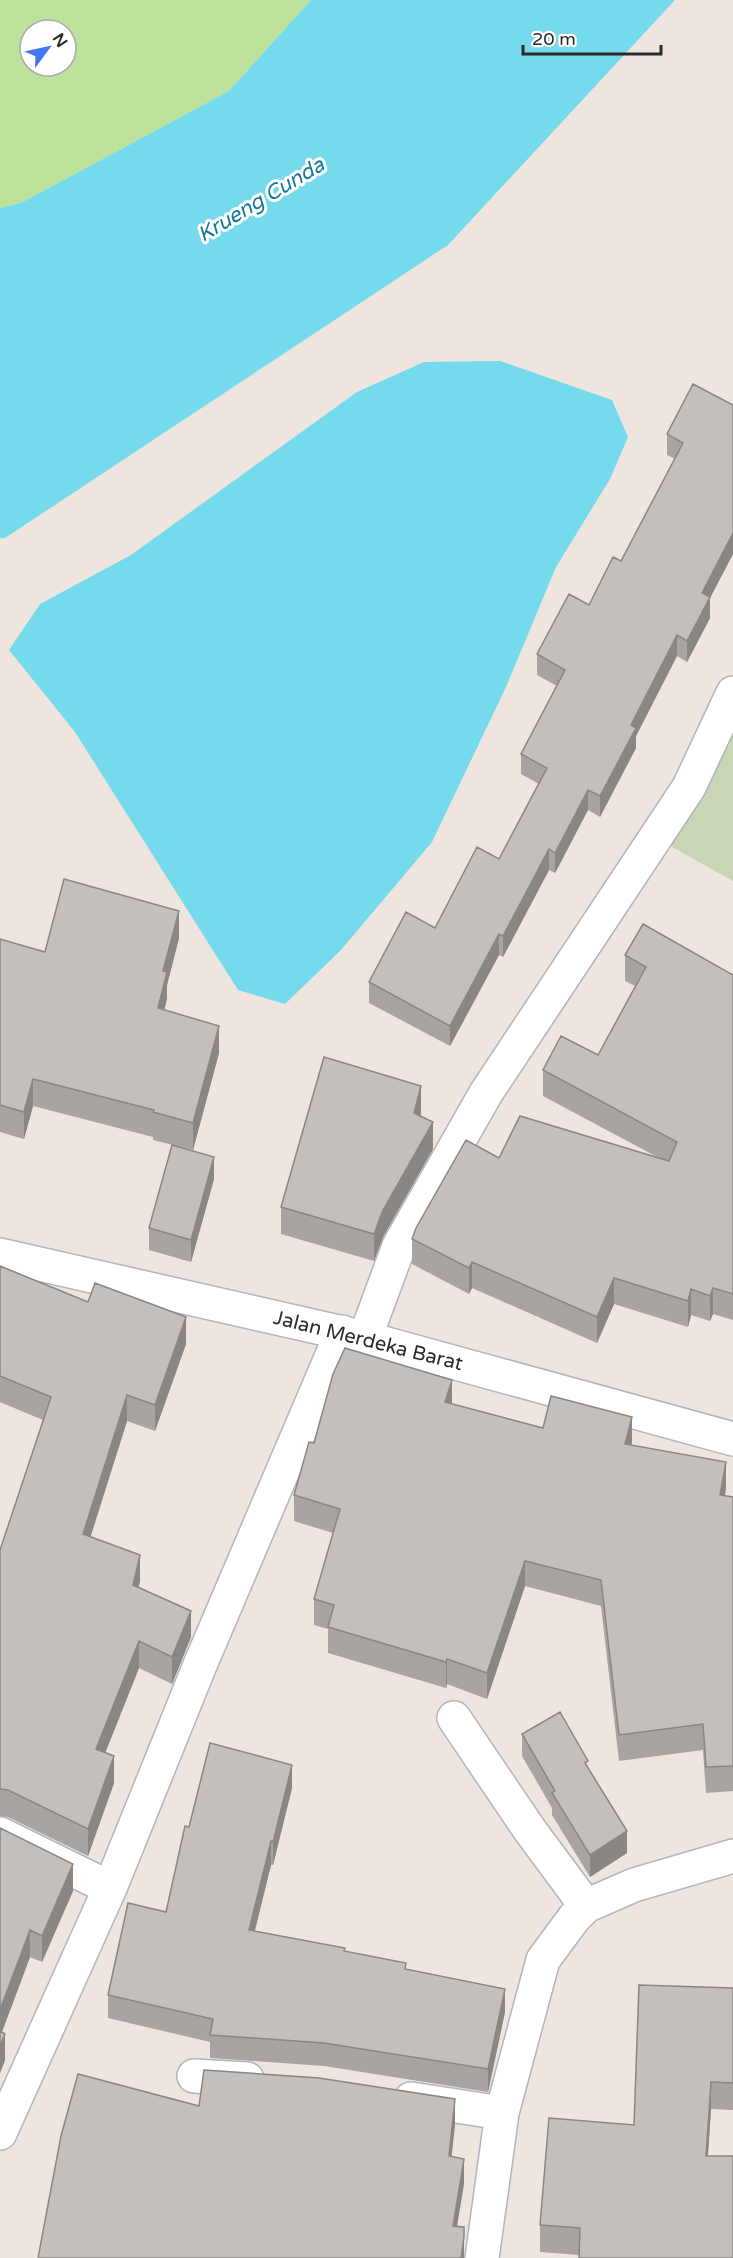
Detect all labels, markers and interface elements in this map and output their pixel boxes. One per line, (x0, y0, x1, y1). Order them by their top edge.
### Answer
north arrow (18, 18, 78, 78)
scale bar (523, 18, 661, 56)
text: 20 m (532, 28, 576, 50)
text: N (48, 30, 72, 51)
water label: Krueng Cunda (193, 152, 330, 248)
street label: Jalan Merdeka Barat (271, 1306, 466, 1376)

